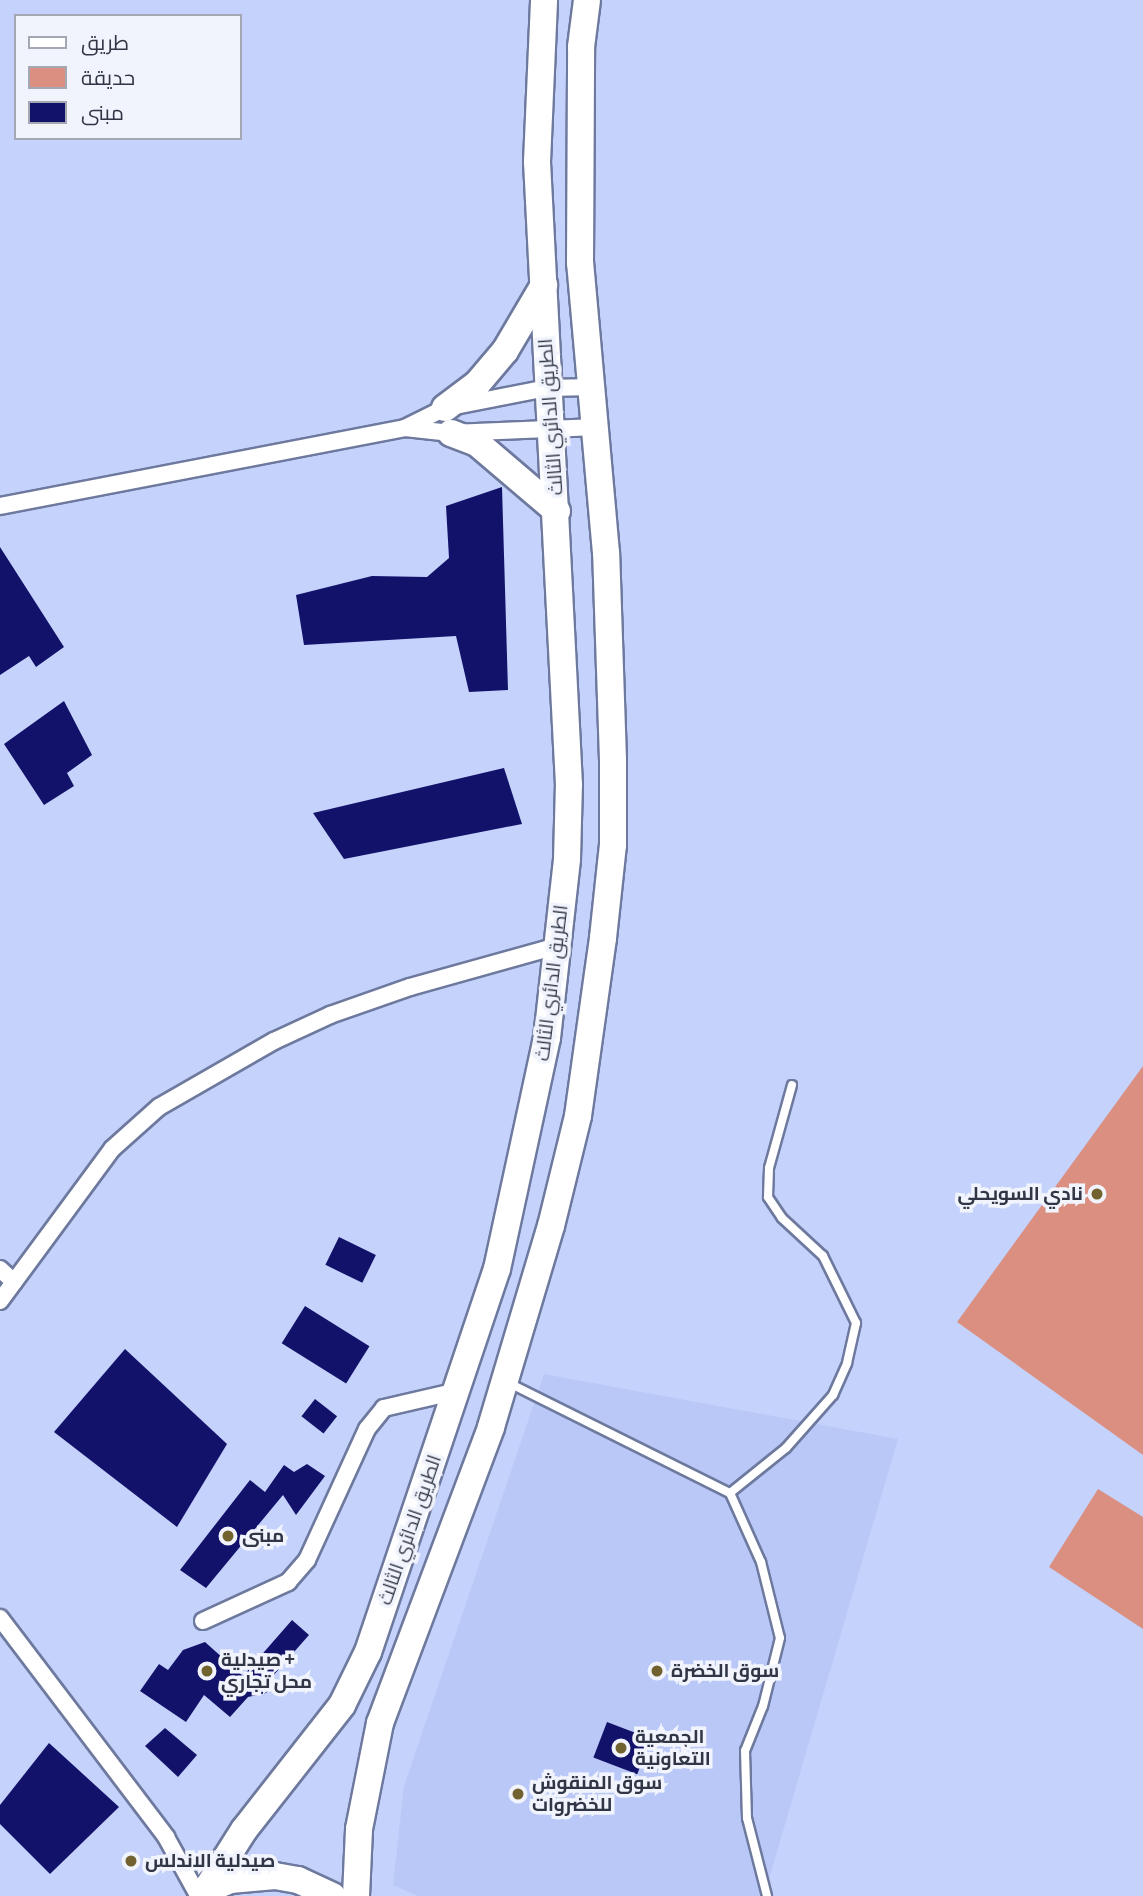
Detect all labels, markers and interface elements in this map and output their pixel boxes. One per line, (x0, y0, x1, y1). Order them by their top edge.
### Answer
legend (14, 14, 242, 140)
text: طريق (81, 30, 129, 56)
text: حديقة (81, 65, 135, 91)
text: مبنى (81, 100, 124, 126)
street label: الطريق الدائري الثالث (534, 338, 568, 496)
street label: الطريق الدائري الثالث (531, 904, 573, 1062)
place label: نادي السويحلي (958, 1183, 1083, 1205)
marker: نادي السويحلي (1089, 1186, 1105, 1202)
street label: الطريق الدائري الثالث (374, 1452, 446, 1608)
place label: مبنى (242, 1525, 284, 1547)
marker: مبنى (220, 1528, 236, 1544)
place label: صيدلية + محل تجاري (221, 1649, 312, 1693)
place label: سوق الخضرة (671, 1660, 779, 1682)
marker: صيدلية + محل تجاري (199, 1663, 215, 1679)
marker: سوق الخضرة (649, 1663, 665, 1679)
place label: الجمعية التعاونية (635, 1726, 711, 1770)
marker: الجمعية التعاونية (613, 1740, 629, 1756)
place label: سوق المنقوش للخضروات (532, 1772, 662, 1816)
marker: سوق المنقوش للخضروات (510, 1786, 526, 1802)
place label: صيدلية الاندلس (145, 1850, 275, 1872)
marker: صيدلية الاندلس (123, 1853, 139, 1869)

